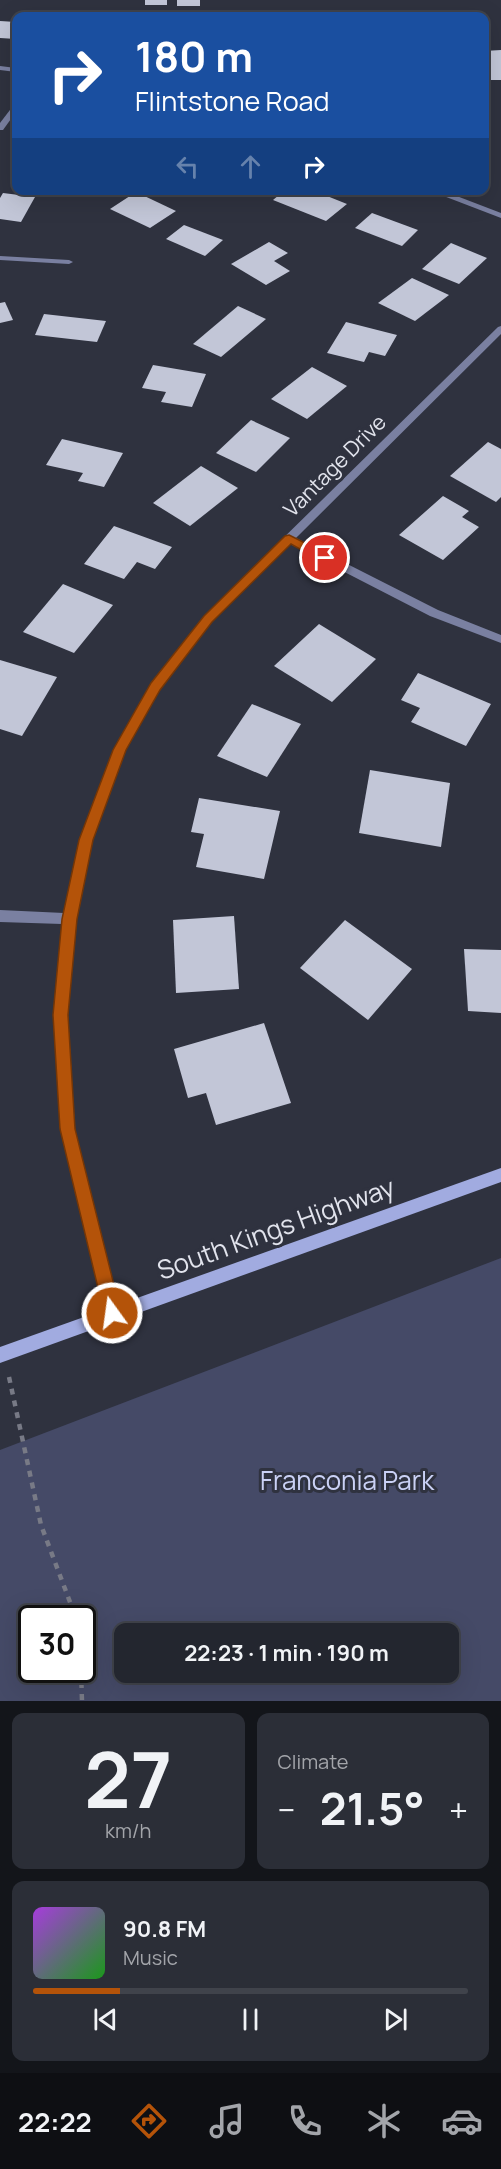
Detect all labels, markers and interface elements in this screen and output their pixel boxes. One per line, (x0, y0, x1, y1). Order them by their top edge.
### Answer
text: 180 m (135, 27, 253, 85)
icon: right (36, 36, 114, 114)
text: Flintstone Road (135, 82, 330, 119)
icon: left (171, 150, 204, 183)
icon: ahead (234, 150, 267, 183)
icon: right (297, 150, 330, 183)
street label: Vantage Drive (277, 408, 392, 523)
pin (299, 532, 350, 583)
icon: arrive (308, 541, 341, 574)
street label: South Kings Highway (152, 1168, 400, 1288)
position arrow (80, 1281, 144, 1345)
park label: Franconia Park (260, 1462, 435, 1498)
speed limit sign: 30 (18, 1605, 96, 1683)
text: 22:23 · 1 min · 190 m (184, 1638, 389, 1668)
text: 27 (84, 1725, 172, 1831)
text: Climate (278, 1748, 349, 1775)
text: 21.5° (320, 1777, 425, 1839)
text: − (278, 1787, 295, 1832)
text: + (449, 1787, 468, 1832)
text: km/h (105, 1817, 152, 1844)
text: 90.8 FM (123, 1914, 206, 1944)
text: Music (123, 1944, 178, 1971)
icon: previous (89, 2003, 122, 2036)
icon: pause (234, 2003, 267, 2036)
icon: next (379, 2003, 412, 2036)
icon: directions (128, 2100, 170, 2142)
icon: music (206, 2100, 248, 2142)
icon: phone (284, 2100, 326, 2142)
icon: climate (363, 2100, 405, 2142)
icon: car (441, 2100, 483, 2142)
text: 22:22 (18, 2103, 92, 2140)

